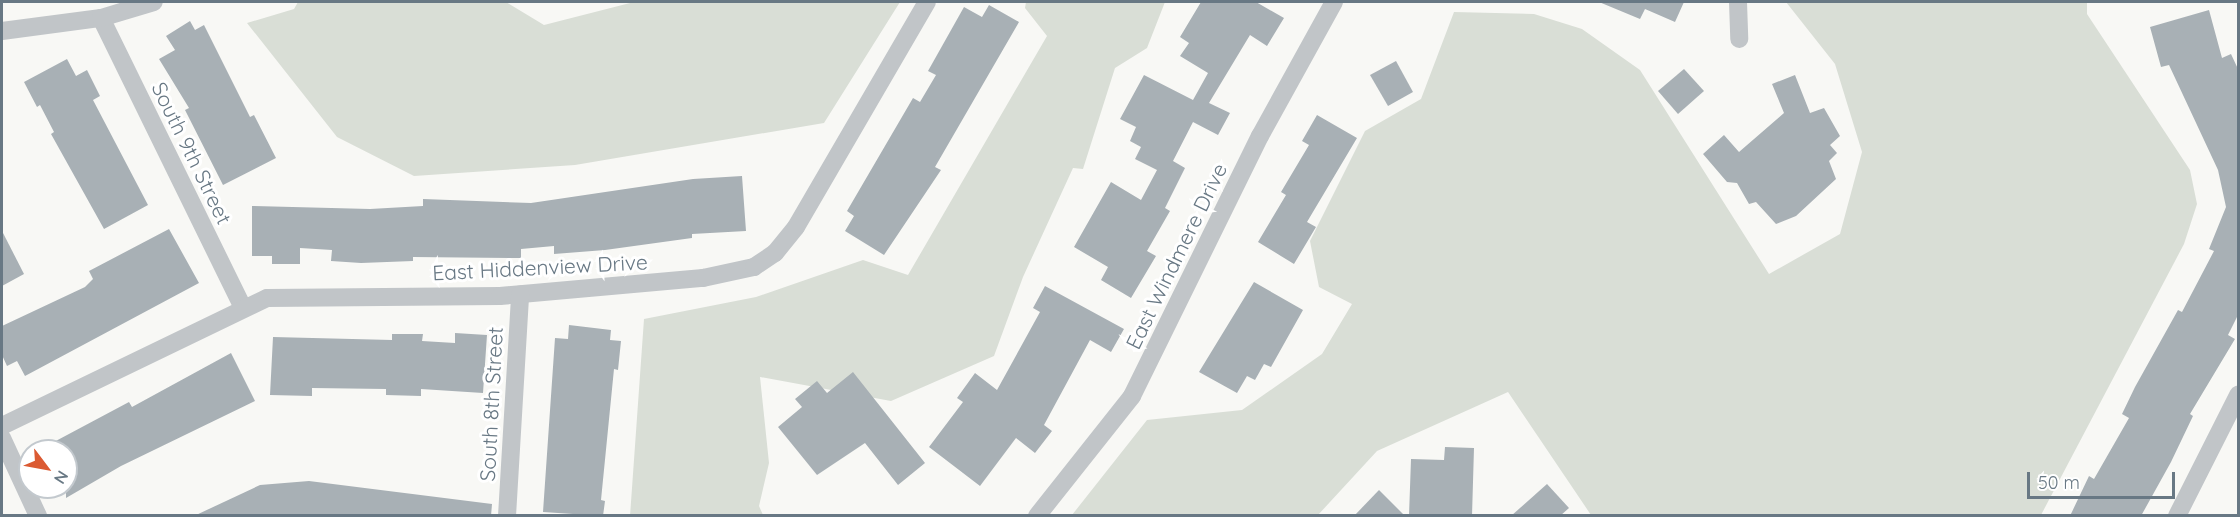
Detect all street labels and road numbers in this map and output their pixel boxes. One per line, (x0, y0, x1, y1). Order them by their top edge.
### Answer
street label: South 9th Street (147, 78, 237, 228)
street label: East Windmere Drive (1120, 159, 1232, 353)
street label: East Hiddenview Drive (432, 249, 648, 285)
street label: South 8th Street (474, 326, 508, 482)

